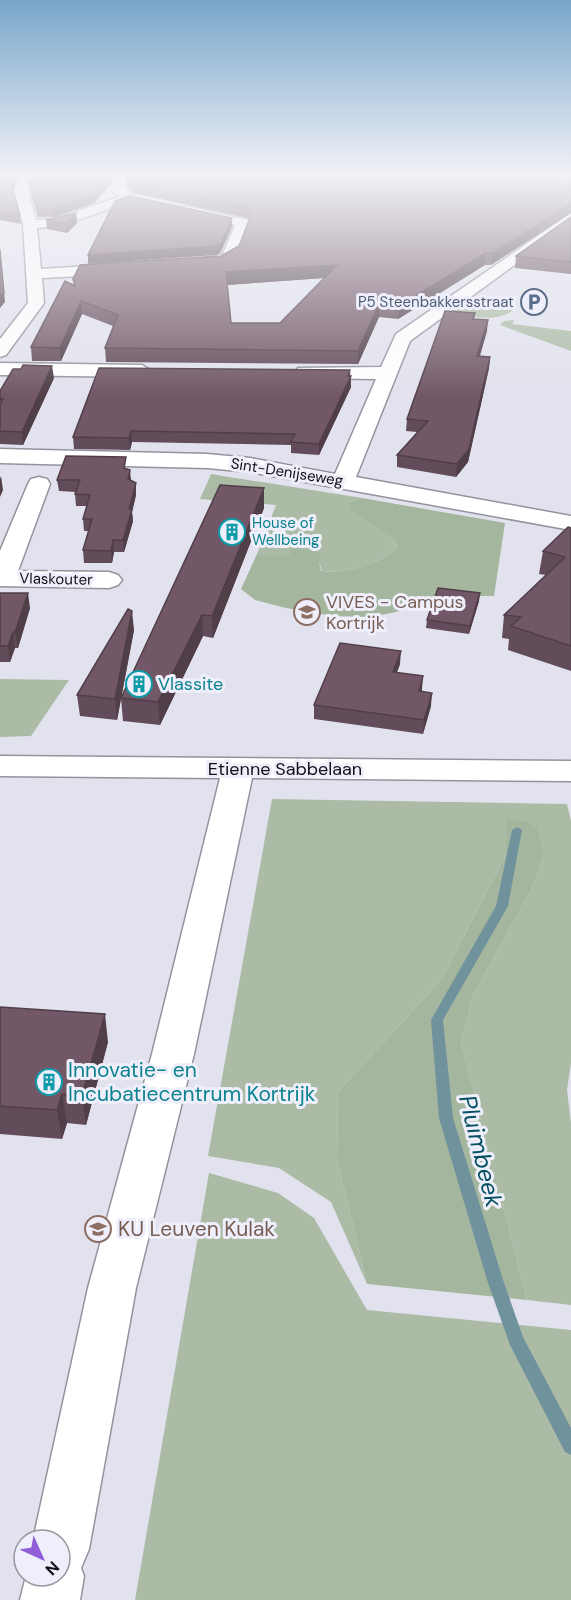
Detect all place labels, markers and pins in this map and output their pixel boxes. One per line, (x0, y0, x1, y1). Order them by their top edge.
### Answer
parking icon: P5 Steenbakkersstraat (519, 287, 549, 317)
place label: P5 Steenbakkersstraat (358, 292, 514, 312)
place label: House of Wellbeing (252, 513, 319, 550)
building icon: House of Wellbeing (217, 517, 247, 547)
place label: VIVES - Campus Kortrijk (326, 590, 464, 635)
school or university icon: VIVES - Campus Kortrijk (292, 597, 322, 627)
building icon: Vlassite (124, 669, 154, 699)
place label: Vlassite (158, 672, 223, 696)
place label: Innovatie- en Incubatiecentrum Kortrijk (68, 1056, 316, 1108)
building icon: Innovatie- en Incubatiecentrum Kortrijk (34, 1067, 64, 1097)
school or university icon: KU Leuven Kulak (83, 1214, 113, 1244)
place label: KU Leuven Kulak (118, 1215, 275, 1243)

